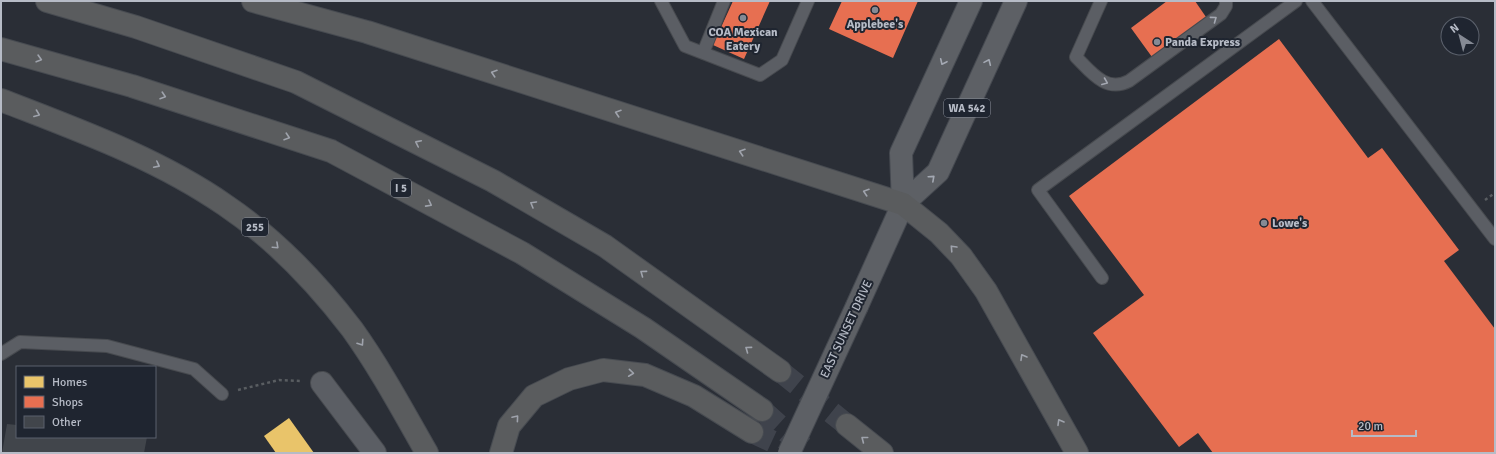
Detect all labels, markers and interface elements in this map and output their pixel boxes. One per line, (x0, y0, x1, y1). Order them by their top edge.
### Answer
marker: Applebee's (870, 5, 880, 15)
marker: COA Mexican Eatery (738, 13, 748, 23)
north arrow (1440, 16, 1480, 56)
place label: Applebee's (847, 17, 904, 32)
one-way arrow (1209, 17, 1216, 24)
text: N (1447, 21, 1461, 36)
place label: COA Mexican Eatery (708, 25, 778, 54)
place label: Panda Express (1165, 35, 1241, 50)
marker: Panda Express (1152, 37, 1162, 47)
one-way arrow (35, 54, 42, 63)
one-way arrow (940, 58, 948, 65)
one-way arrow (983, 58, 991, 66)
one-way arrow (491, 69, 498, 78)
one-way arrow (1102, 77, 1109, 85)
one-way arrow (160, 91, 167, 100)
road number: WA 542 (944, 99, 990, 117)
one-way arrow (615, 109, 622, 118)
one-way arrow (34, 110, 41, 118)
one-way arrow (283, 132, 290, 140)
one-way arrow (415, 140, 422, 148)
one-way arrow (738, 149, 745, 157)
one-way arrow (153, 160, 160, 168)
one-way arrow (927, 175, 935, 183)
road number: I 5 (391, 179, 411, 197)
one-way arrow (862, 188, 869, 197)
one-way arrow (425, 199, 432, 206)
one-way arrow (530, 201, 537, 208)
place label: Lowe's (1272, 216, 1308, 231)
road number: 255 (242, 218, 268, 236)
marker: Lowe's (1259, 218, 1269, 228)
one-way arrow (271, 241, 279, 248)
one-way arrow (950, 245, 958, 253)
one-way arrow (640, 271, 647, 278)
street label: EAST SUNSET DRIVE (817, 278, 876, 380)
one-way arrow (356, 339, 364, 346)
one-way arrow (746, 347, 753, 354)
one-way arrow (1021, 354, 1028, 361)
legend (16, 366, 156, 438)
one-way arrow (628, 368, 634, 377)
text: Homes (52, 375, 87, 390)
text: Shops (52, 395, 83, 410)
scale bar (1352, 412, 1416, 438)
text: Other (52, 415, 82, 430)
one-way arrow (512, 415, 519, 422)
one-way arrow (1057, 419, 1064, 426)
text: 20 m (1358, 419, 1383, 434)
one-way arrow (862, 437, 869, 444)

